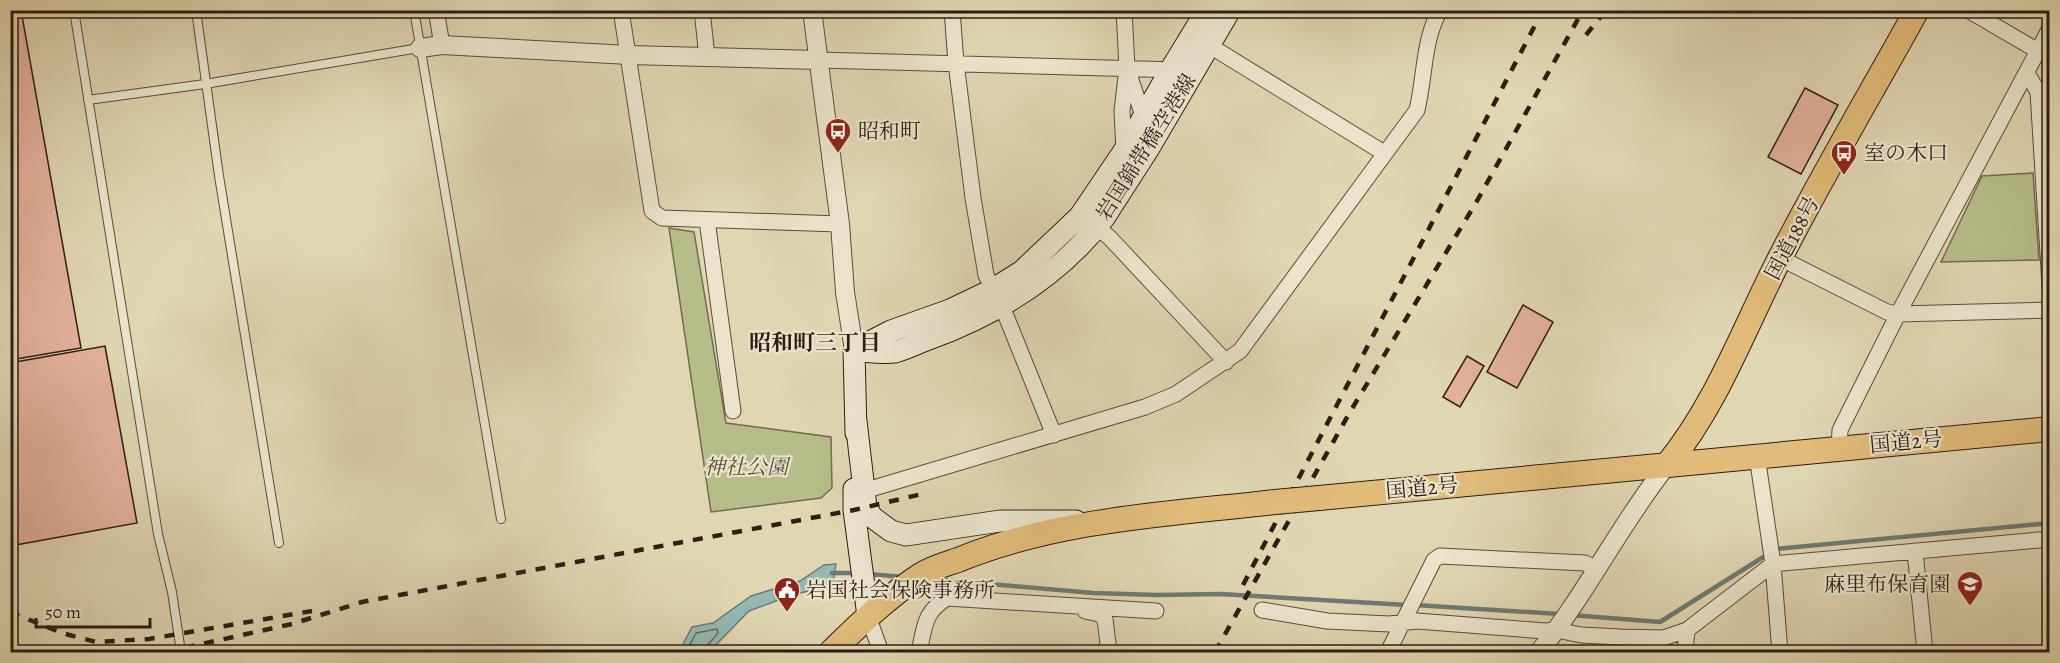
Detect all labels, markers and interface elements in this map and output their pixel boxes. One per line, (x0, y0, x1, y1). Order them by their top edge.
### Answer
street label: 岩国錦帯橋空港線 (1090, 68, 1202, 226)
bus stop icon: 昭和町 (823, 116, 853, 154)
place label: 昭和町 (858, 117, 921, 145)
bus stop icon: 室の木口 (1829, 138, 1859, 176)
place label: 室の木口 (1864, 139, 1948, 167)
street label: 国道188号 (1758, 191, 1826, 285)
district label: 昭和町三丁目 (749, 328, 881, 358)
street label: 国道2号 (1868, 425, 1944, 459)
park label: 神社公園 (704, 453, 791, 481)
street label: 国道2号 (1384, 471, 1460, 505)
school or university icon: 麻里布保育園 (1955, 569, 1985, 607)
place label: 麻里布保育園 (1824, 570, 1950, 598)
public building icon: 岩国社会保険事務所 (772, 575, 802, 613)
place label: 岩国社会保険事務所 (806, 576, 995, 604)
scale bar (36, 591, 150, 629)
text: 50 m (45, 600, 81, 624)

